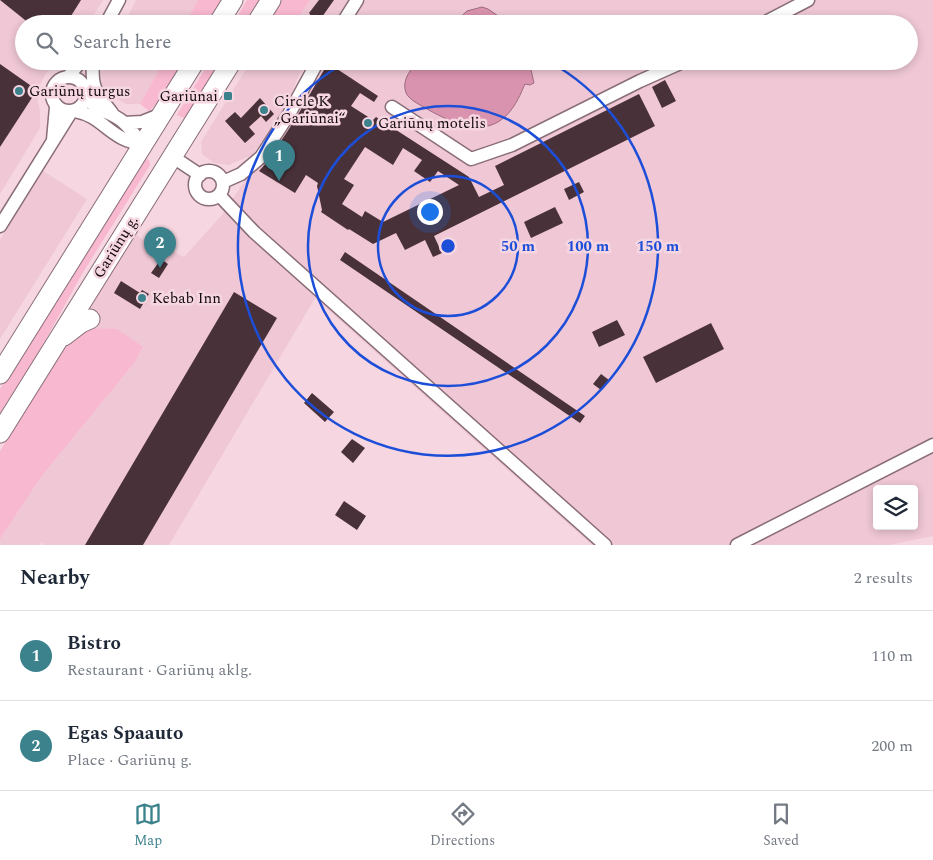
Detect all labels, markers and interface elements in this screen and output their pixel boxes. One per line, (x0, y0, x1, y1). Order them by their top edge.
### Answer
search box (15, 15, 918, 70)
text: Search here (73, 28, 172, 57)
icon: search (33, 29, 61, 57)
place label: Gariūnų turgus (29, 80, 131, 103)
marker: Gariūnų turgus (13, 85, 25, 97)
place label: Gariūnai (159, 85, 218, 108)
marker: Gariūnai (222, 90, 234, 102)
place label: Circle K „Gariūnai“ (274, 90, 346, 130)
marker: Circle K „Gariūnai“ (258, 104, 270, 116)
place label: Gariūnų motelis (378, 112, 486, 135)
marker: Gariūnų motelis (362, 117, 374, 129)
pin: 1 (263, 140, 295, 181)
your location (417, 199, 443, 225)
street label: Gariūnų g. (88, 211, 144, 283)
pin: 2 (144, 227, 176, 268)
text: 50 m (501, 235, 536, 258)
text: 100 m (567, 235, 610, 258)
text: 150 m (637, 235, 680, 258)
centre of rings (439, 237, 457, 255)
place label: Kebab Inn (152, 287, 221, 310)
marker: Kebab Inn (136, 292, 148, 304)
map controls (873, 485, 918, 530)
button: layers (873, 485, 918, 530)
text: Nearby (20, 562, 90, 594)
text: 2 results (854, 566, 913, 590)
text: Bistro (67, 629, 121, 658)
text: 1 (32, 644, 40, 668)
text: 110 m (871, 644, 913, 668)
text: Restaurant · Gariūnų aklg. (67, 658, 252, 682)
text: Egas Spaauto (67, 719, 183, 748)
text: 2 (32, 734, 40, 758)
text: 200 m (871, 734, 913, 758)
text: Place · Gariūnų g. (67, 748, 192, 772)
tab: Map (134, 800, 162, 851)
tab: Directions (430, 800, 495, 851)
tab: Saved (763, 800, 799, 851)

